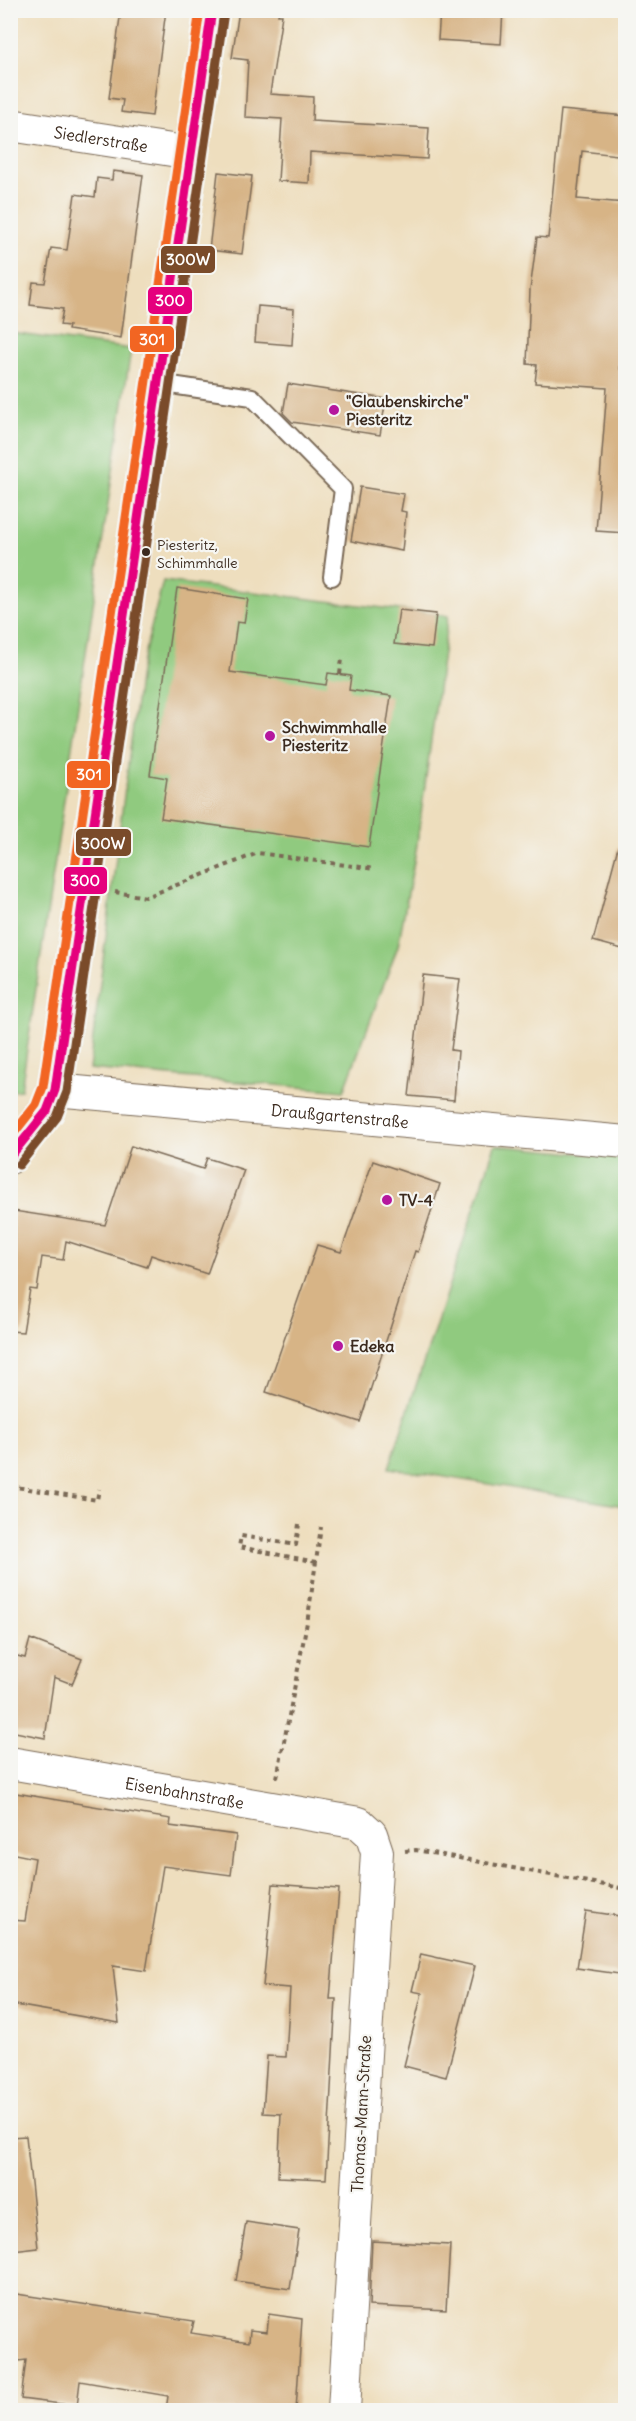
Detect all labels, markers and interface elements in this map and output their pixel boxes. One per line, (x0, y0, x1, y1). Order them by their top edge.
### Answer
street label: Siedlerstraße (53, 122, 149, 156)
line badge: 300W (160, 245, 216, 274)
text: 300W (166, 249, 211, 269)
line badge: 300 (147, 286, 193, 315)
text: 300 (155, 290, 185, 310)
line badge: 301 (129, 325, 175, 353)
text: 301 (139, 329, 165, 349)
place label: "Glaubenskirche" Piesteritz (346, 391, 469, 429)
marker: "Glaubenskirche" Piesteritz (327, 403, 341, 417)
place label: Piesteritz, Schimmhalle (157, 536, 238, 572)
marker: Piesteritz, Schimmhalle (140, 546, 152, 558)
place label: Schwimmhalle Piesteritz (282, 717, 387, 755)
marker: Schwimmhalle Piesteritz (263, 729, 277, 743)
line badge: 301 (66, 760, 111, 789)
text: 301 (76, 764, 102, 784)
line badge: 300W (75, 828, 132, 857)
text: 300W (81, 833, 126, 853)
line badge: 300 (63, 866, 108, 895)
text: 300 (70, 870, 100, 890)
street label: Draußgartenstraße (270, 1100, 409, 1132)
place label: TV-4 (399, 1190, 433, 1210)
marker: TV-4 (380, 1193, 394, 1207)
place label: Edeka (350, 1336, 394, 1356)
marker: Edeka (331, 1339, 345, 1353)
street label: Eisenbahnstraße (124, 1773, 245, 1813)
street label: Thomas-Mann-Straße (347, 2035, 375, 2193)

